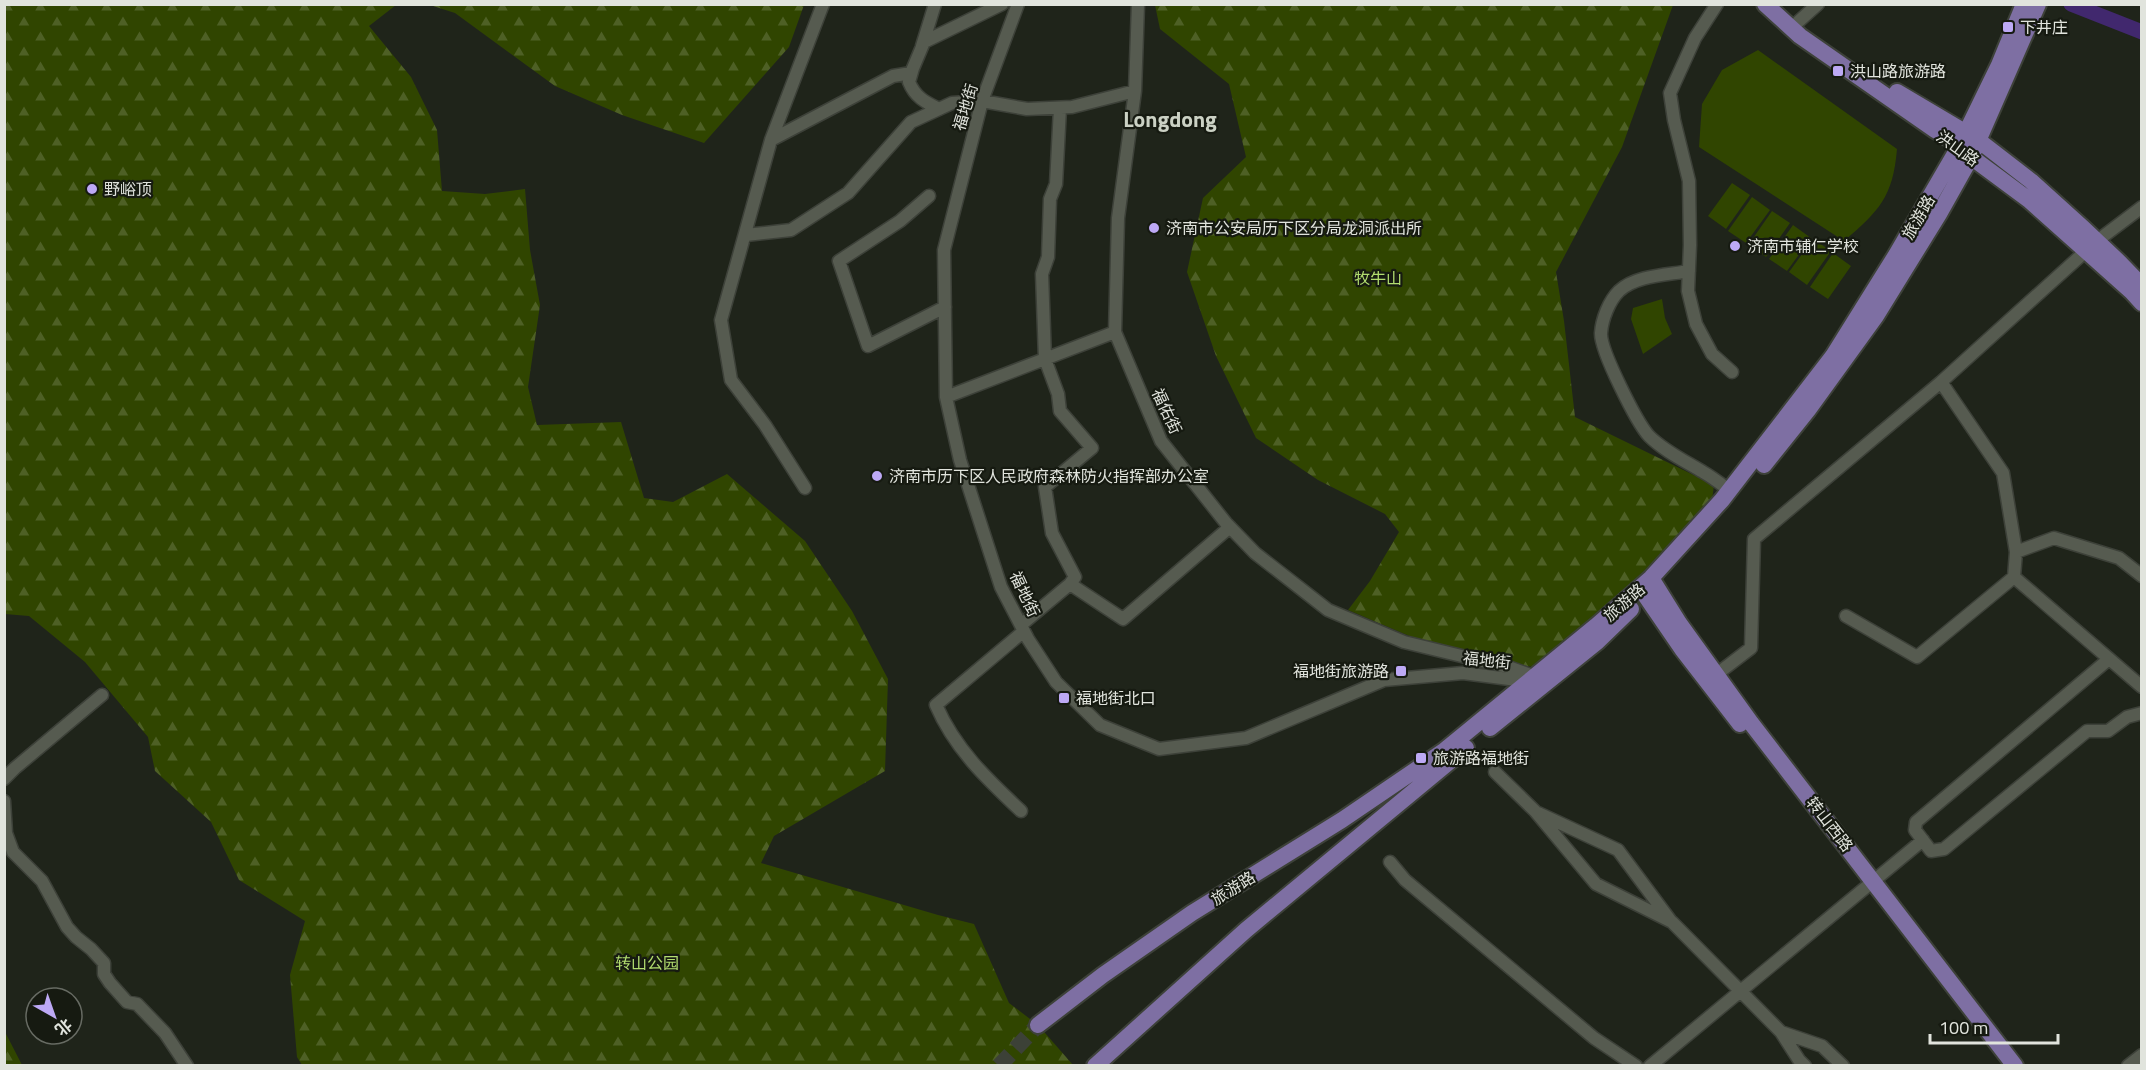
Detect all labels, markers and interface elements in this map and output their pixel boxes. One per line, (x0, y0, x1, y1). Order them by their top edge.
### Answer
place label: 下井庄 (2020, 15, 2068, 39)
marker: 下井庄 (2001, 20, 2015, 34)
place label: 洪山路旅游路 (1850, 59, 1946, 83)
marker: 洪山路旅游路 (1831, 64, 1845, 78)
street label: 福地街 (947, 81, 983, 133)
district label: Longdong (1123, 102, 1217, 136)
street label: 洪山路 (1932, 124, 1984, 172)
place label: 野峪顶 (104, 177, 152, 201)
marker: 野峪顶 (85, 182, 99, 196)
street label: 旅游路 (1896, 190, 1940, 244)
place label: 济南市公安局历下区分局龙洞派出所 (1166, 216, 1422, 240)
marker: 济南市公安局历下区分局龙洞派出所 (1147, 221, 1161, 235)
place label: 济南市辅仁学校 (1747, 234, 1859, 258)
marker: 济南市辅仁学校 (1728, 239, 1742, 253)
park label: 牧牛山 (1354, 266, 1402, 290)
street label: 福佑街 (1146, 384, 1188, 438)
place label: 济南市历下区人民政府森林防火指挥部办公室 (889, 464, 1209, 488)
marker: 济南市历下区人民政府森林防火指挥部办公室 (870, 469, 884, 483)
street label: 福地街 (1004, 567, 1046, 621)
street label: 旅游路 (1598, 577, 1650, 627)
street label: 福地街 (1462, 646, 1512, 674)
place label: 福地街旅游路 (1293, 659, 1389, 683)
marker: 福地街旅游路 (1394, 664, 1408, 678)
place label: 福地街北口 (1076, 686, 1156, 710)
marker: 福地街北口 (1057, 691, 1071, 705)
place label: 旅游路福地街 (1433, 746, 1529, 770)
marker: 旅游路福地街 (1414, 751, 1428, 765)
street label: 转山西路 (1801, 791, 1859, 857)
street label: 旅游路 (1206, 865, 1260, 911)
park label: 转山公园 (615, 951, 679, 975)
north arrow (24, 986, 84, 1046)
scale bar (1930, 1007, 2058, 1045)
text: 北 (50, 1013, 77, 1042)
text: 100 m (1939, 1014, 1988, 1041)

